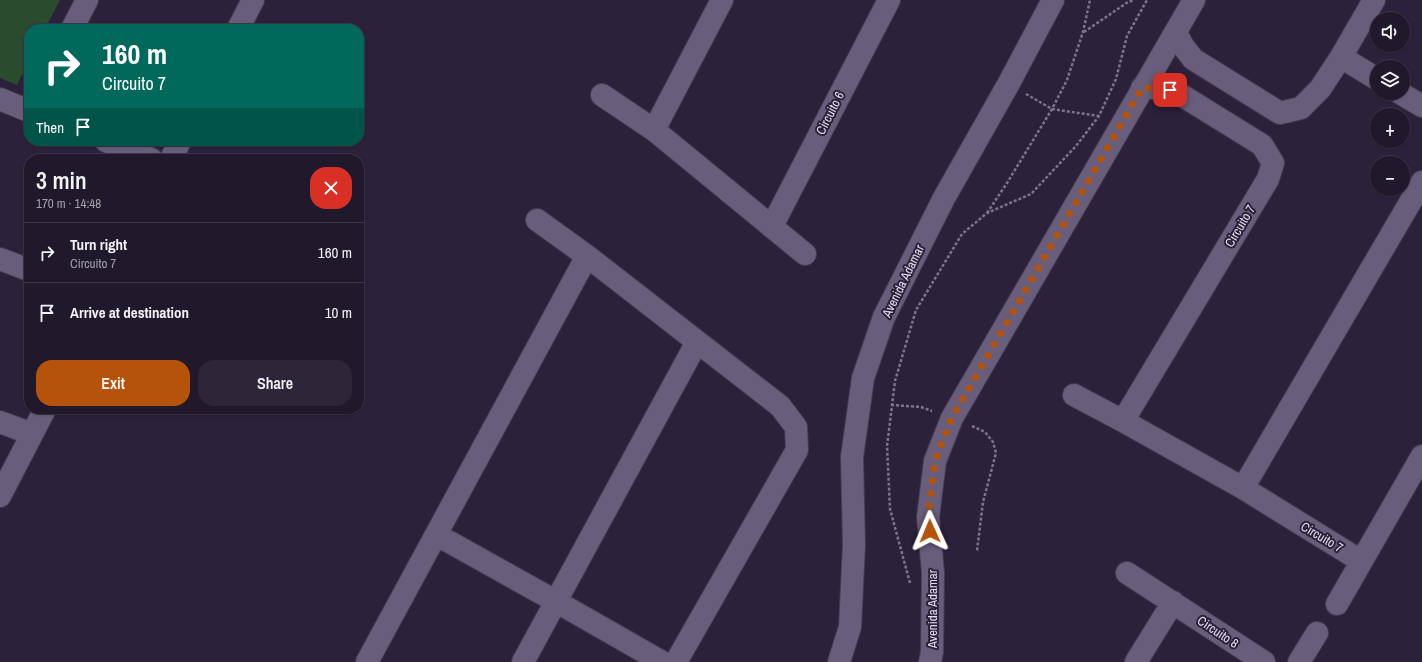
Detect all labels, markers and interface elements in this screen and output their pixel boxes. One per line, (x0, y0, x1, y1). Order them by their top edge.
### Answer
map controls (1370, 12, 1410, 196)
button: sound (1370, 12, 1410, 52)
text: 160 m (102, 35, 167, 73)
icon: right (36, 40, 88, 92)
button: layers (1370, 60, 1410, 100)
text: Circuito 7 (102, 71, 166, 96)
pin (1153, 73, 1187, 107)
icon: arrive (1159, 79, 1181, 101)
street label: Circuito 6 (812, 88, 848, 137)
button: + (1370, 108, 1410, 148)
icon: arrive (72, 116, 94, 138)
text: Then (36, 117, 64, 138)
button: − (1370, 156, 1410, 196)
text: 3 min (36, 164, 87, 196)
button: close (310, 167, 352, 209)
text: 170 m · 14:48 (36, 195, 101, 212)
street label: Circuito 7 (1221, 202, 1259, 250)
text: Turn right (70, 234, 127, 255)
icon: right (36, 242, 58, 264)
text: 160 m (318, 242, 352, 263)
street label: Avenida Adamar (878, 242, 928, 321)
text: Circuito 7 (70, 255, 116, 272)
icon: arrive (36, 302, 58, 324)
text: Arrive at destination (70, 302, 189, 323)
text: 10 m (325, 302, 352, 323)
button: Exit (36, 360, 190, 406)
button: Share (198, 360, 352, 406)
position arrow (909, 510, 951, 552)
street label: Circuito 7 (1298, 518, 1346, 556)
street label: Avenida Adamar (924, 569, 941, 649)
street label: Circuito 8 (1194, 612, 1242, 652)

